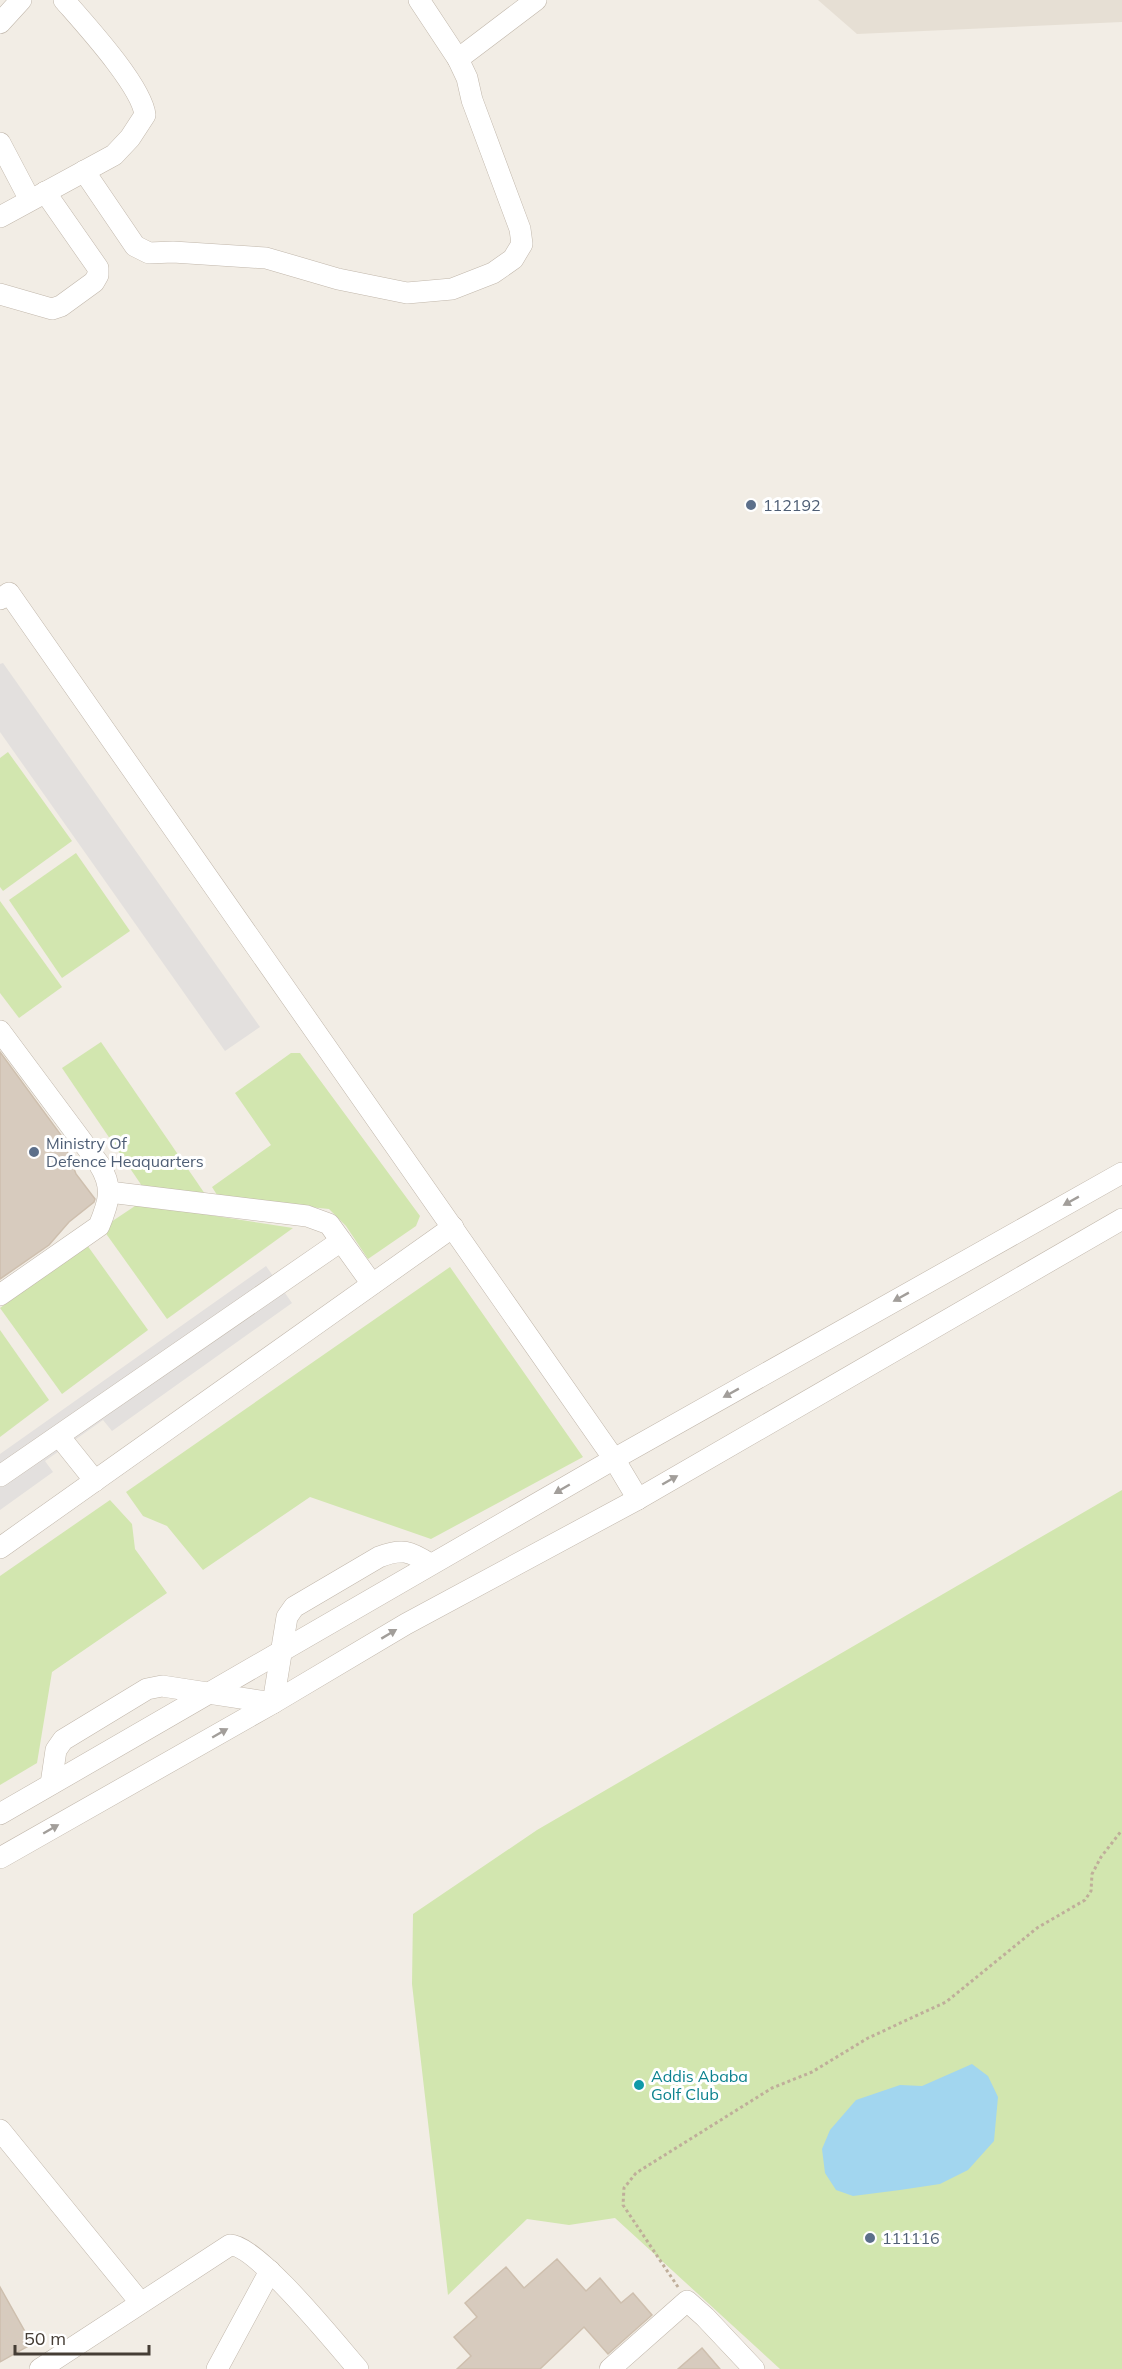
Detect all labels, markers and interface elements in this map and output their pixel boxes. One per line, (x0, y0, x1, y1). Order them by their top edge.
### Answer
place label: 112192 (763, 495, 821, 515)
marker: 112192 (744, 498, 758, 512)
place label: Ministry Of Defence Heaquarters (46, 1133, 204, 1171)
marker: Ministry Of Defence Heaquarters (27, 1145, 41, 1159)
one-way arrow (1062, 1196, 1079, 1206)
one-way arrow (892, 1292, 909, 1302)
one-way arrow (722, 1388, 739, 1398)
one-way arrow (662, 1474, 678, 1485)
one-way arrow (553, 1484, 570, 1494)
one-way arrow (381, 1629, 397, 1640)
one-way arrow (212, 1728, 229, 1738)
one-way arrow (43, 1824, 59, 1835)
place label: Addis Ababa Golf Club (651, 2066, 748, 2104)
marker: Addis Ababa Golf Club (632, 2078, 646, 2092)
place label: 111116 (882, 2228, 940, 2248)
marker: 111116 (863, 2231, 877, 2245)
scale bar (15, 2318, 148, 2356)
text: 50 m (24, 2327, 66, 2350)

